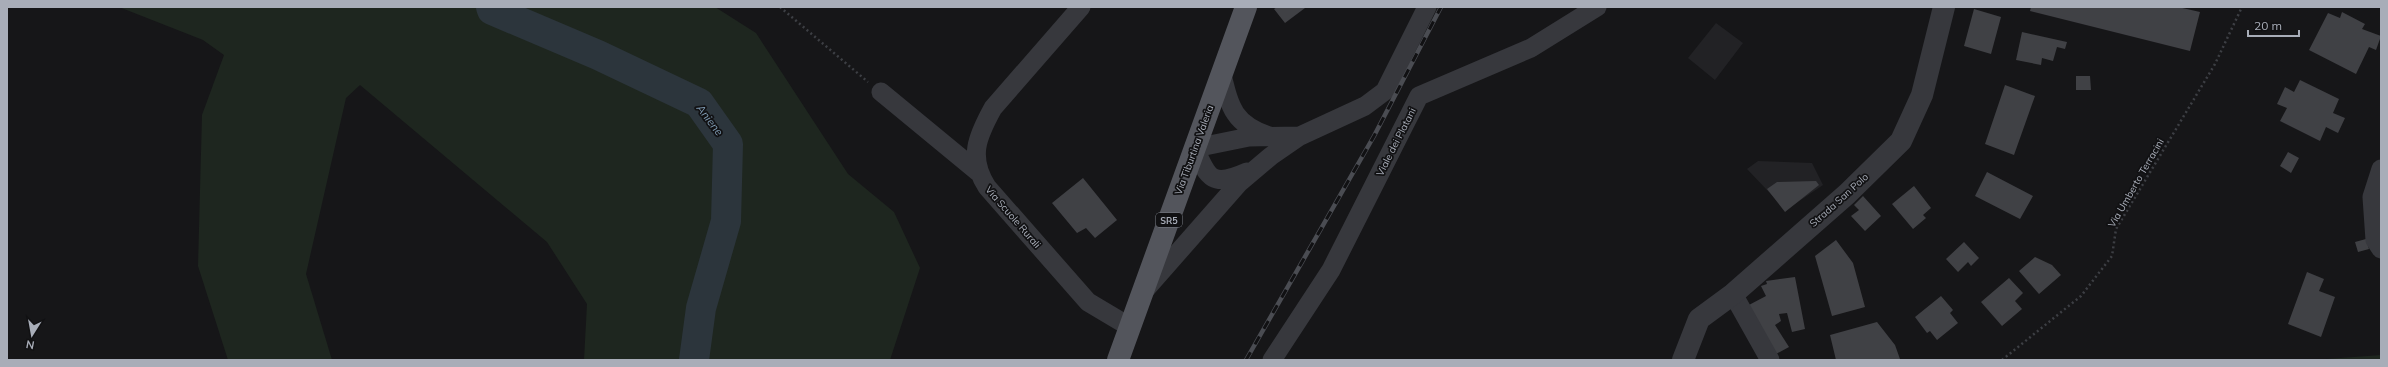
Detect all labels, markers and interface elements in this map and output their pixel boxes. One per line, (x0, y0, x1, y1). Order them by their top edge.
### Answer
scale bar (2248, 12, 2299, 38)
text: 20 m (2254, 18, 2282, 33)
water label: Aniene (693, 101, 726, 138)
street label: Via Tiburtina Valeria (1172, 103, 1216, 197)
street label: Viale dei Platani (1373, 106, 1419, 178)
street label: Via Umberto Terracini (2105, 136, 2167, 230)
street label: Strada San Polo (1807, 170, 1871, 230)
street label: Via Scuole Rurali (982, 183, 1044, 251)
road number: SR5 (1156, 213, 1182, 227)
north arrow (12, 315, 52, 355)
text: N (25, 337, 36, 352)

